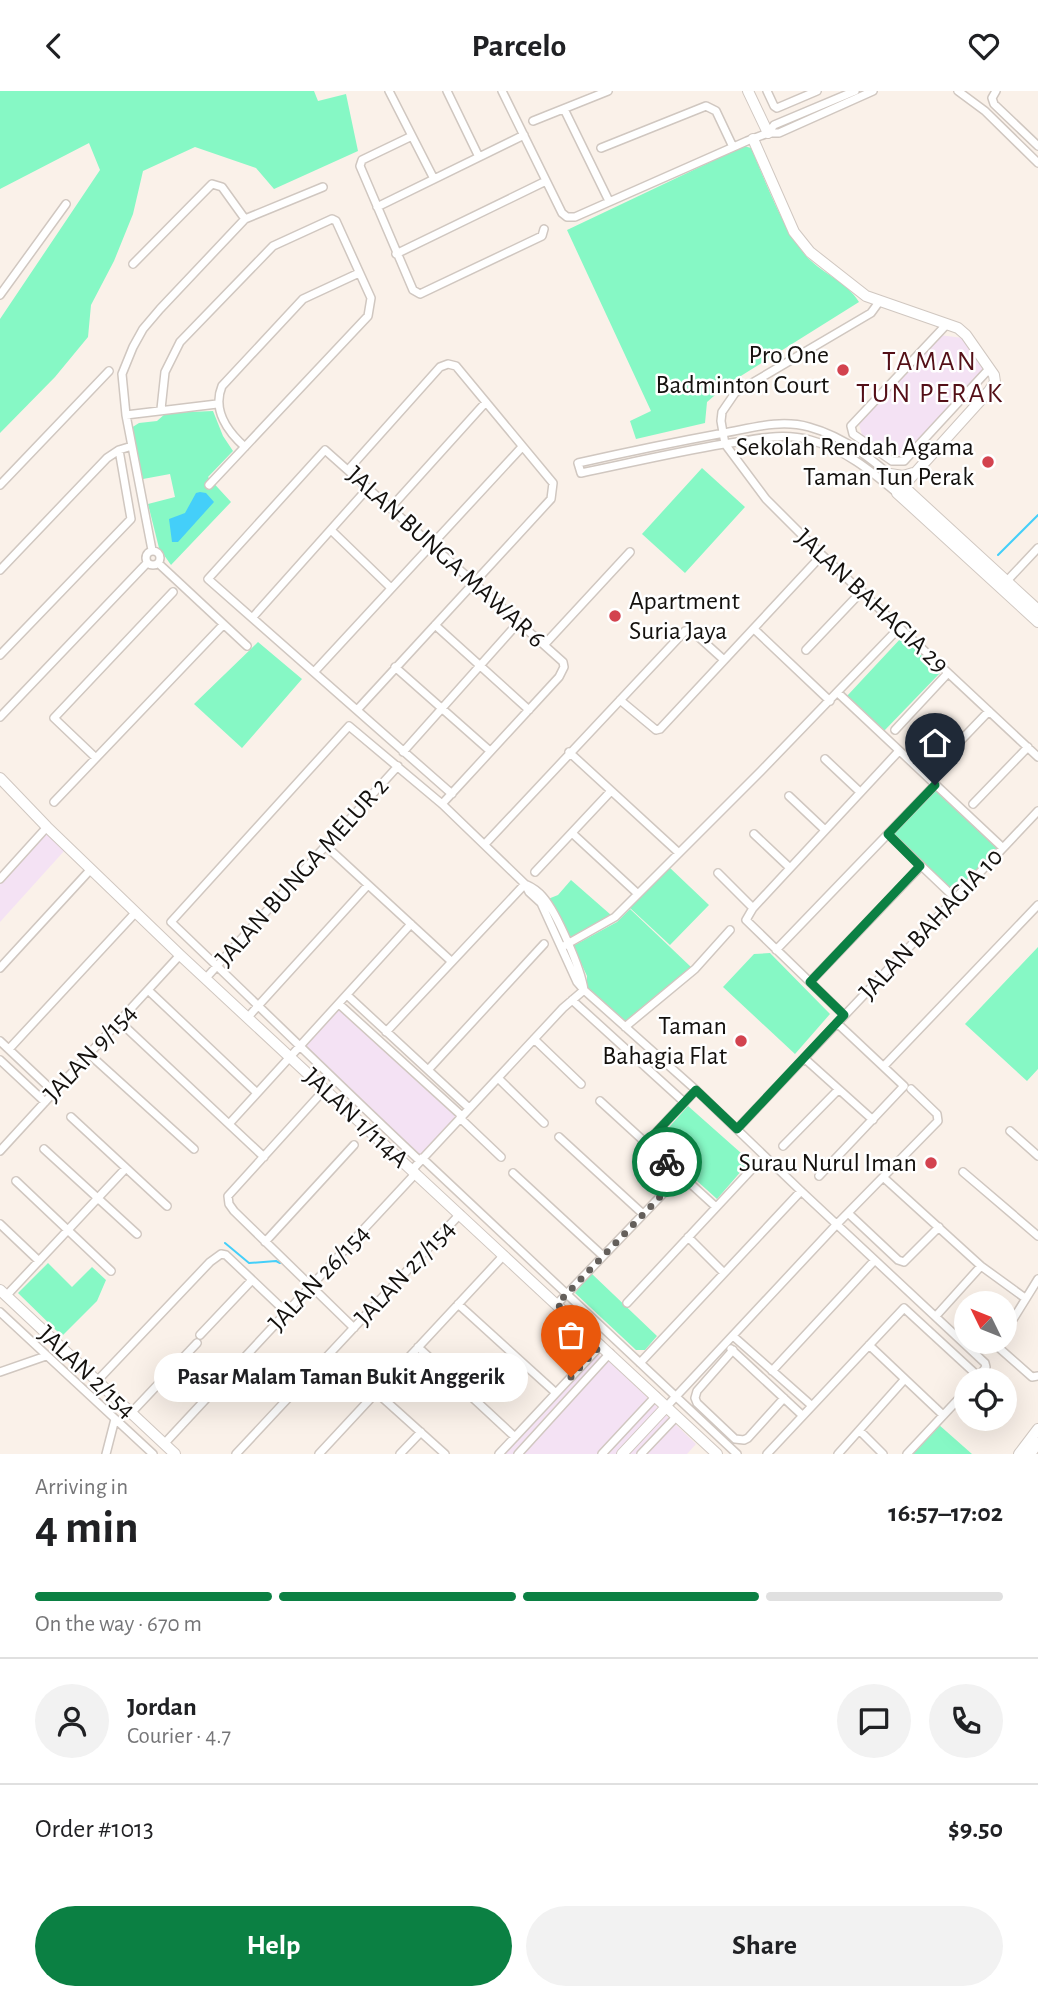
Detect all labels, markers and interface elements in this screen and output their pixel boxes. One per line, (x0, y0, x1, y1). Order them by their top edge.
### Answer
icon: back (35, 27, 73, 65)
icon: heart (965, 27, 1003, 65)
text: Parcelo (472, 30, 566, 62)
place label: Pro One Badminton Court (655, 342, 829, 398)
district label: TAMAN TUN PERAK (856, 348, 1004, 408)
marker: Pro One Badminton Court (835, 362, 851, 378)
place label: Sekolah Rendah Agama Taman Tun Perak (736, 434, 974, 490)
marker: Sekolah Rendah Agama Taman Tun Perak (980, 454, 996, 470)
street label: JALAN BUNGA MAWAR 6 (342, 461, 550, 653)
street label: JALAN BAHAGIA 29 (791, 524, 953, 678)
place label: Apartment Suria Jaya (629, 588, 740, 644)
marker: Apartment Suria Jaya (607, 608, 623, 624)
pin (905, 713, 965, 785)
icon: home (916, 724, 954, 762)
street label: JALAN BUNGA MELUR 2 (211, 772, 393, 971)
street label: JALAN BAHAGIA 10 (854, 843, 1008, 1005)
street label: JALAN 9/154 (39, 999, 141, 1107)
place label: Taman Bahagia Flat (602, 1013, 727, 1069)
marker: Taman Bahagia Flat (733, 1033, 749, 1049)
street label: JALAN 1/114A (299, 1063, 413, 1173)
courier (632, 1127, 702, 1197)
icon: bike (648, 1143, 686, 1181)
place label: Surau Nurul Iman (738, 1150, 917, 1176)
marker: Surau Nurul Iman (923, 1155, 939, 1171)
street label: JALAN 27/154 (350, 1215, 460, 1331)
street label: JALAN 26/154 (264, 1220, 374, 1336)
north arrow (954, 1291, 1017, 1355)
map controls (954, 1291, 1017, 1431)
pin (541, 1305, 601, 1377)
icon: bag (552, 1316, 590, 1354)
street label: JALAN 2/154 (33, 1321, 141, 1423)
callout: Pasar Malam Taman Bukit Anggerik (154, 1353, 529, 1401)
text: Pasar Malam Taman Bukit Anggerik (177, 1366, 505, 1389)
button: locate (954, 1368, 1017, 1431)
text: Arriving in (35, 1476, 128, 1499)
text: 16:57–17:02 (888, 1500, 1003, 1526)
text: 4 min (35, 1505, 139, 1551)
text: On the way · 670 m (35, 1613, 202, 1636)
button: person (35, 1684, 109, 1758)
button: chat (837, 1684, 911, 1758)
button: phone (929, 1684, 1003, 1758)
text: Jordan (127, 1694, 197, 1720)
text: Courier · 4.7 (127, 1725, 231, 1748)
text: Order #1013 (35, 1816, 154, 1842)
text: $9.50 (948, 1816, 1003, 1842)
button: Help (35, 1906, 512, 1986)
button: Share (526, 1906, 1003, 1986)

